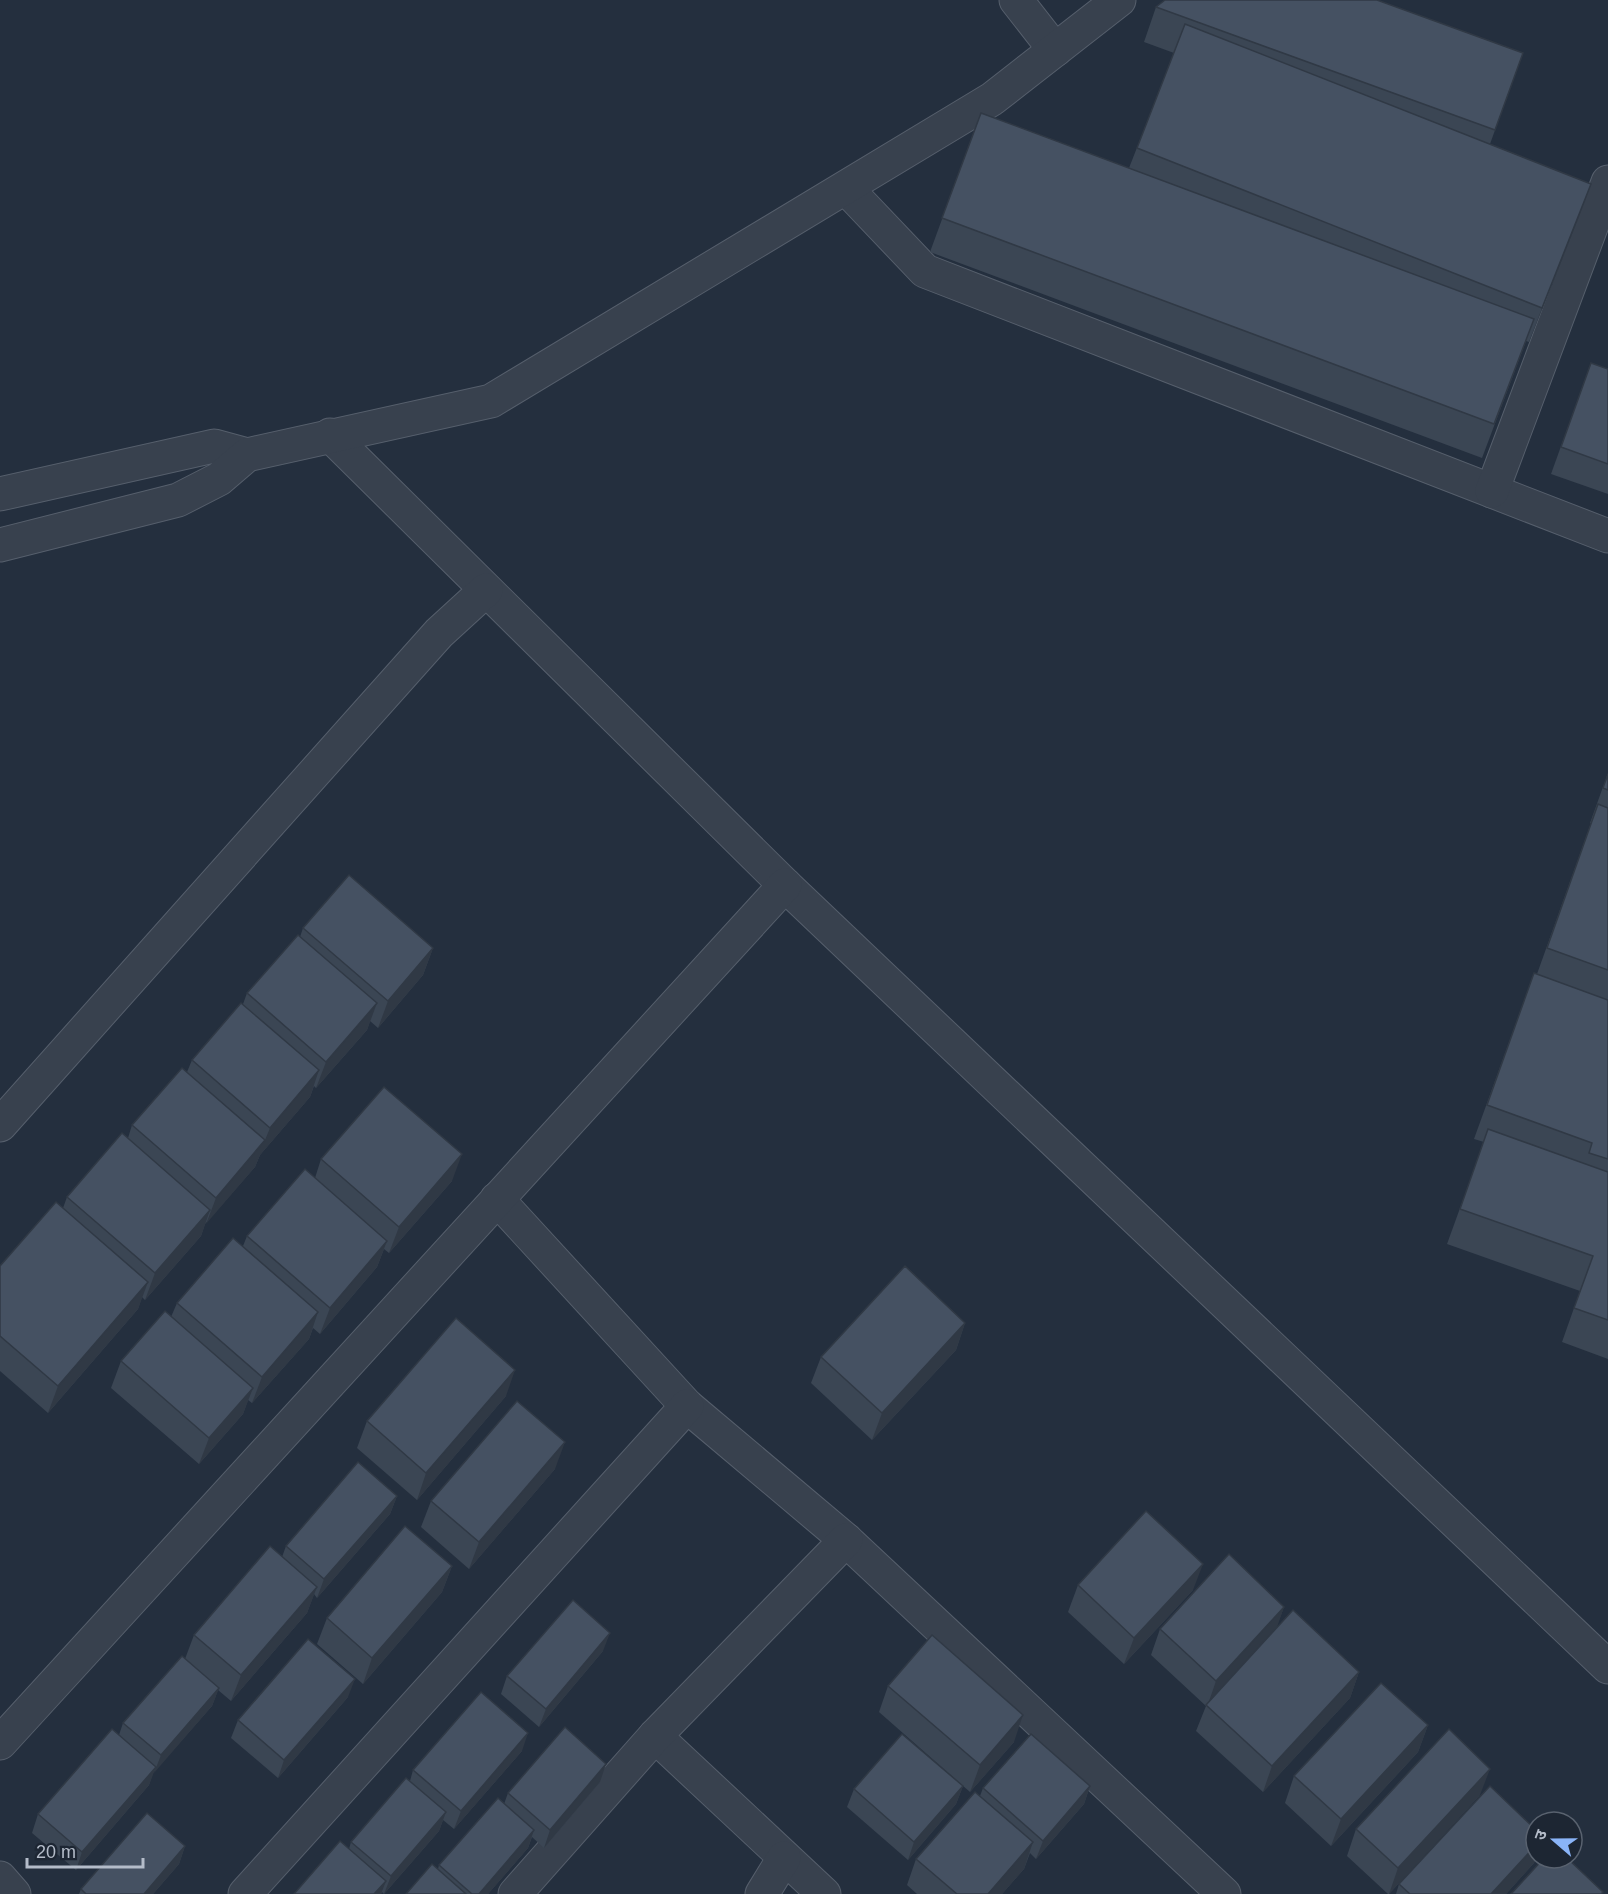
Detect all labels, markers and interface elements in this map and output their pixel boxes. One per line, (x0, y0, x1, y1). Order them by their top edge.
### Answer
north arrow (1524, 1810, 1584, 1870)
text: उ (1531, 1827, 1550, 1842)
scale bar (27, 1831, 142, 1869)
text: 20 m (36, 1842, 76, 1862)

